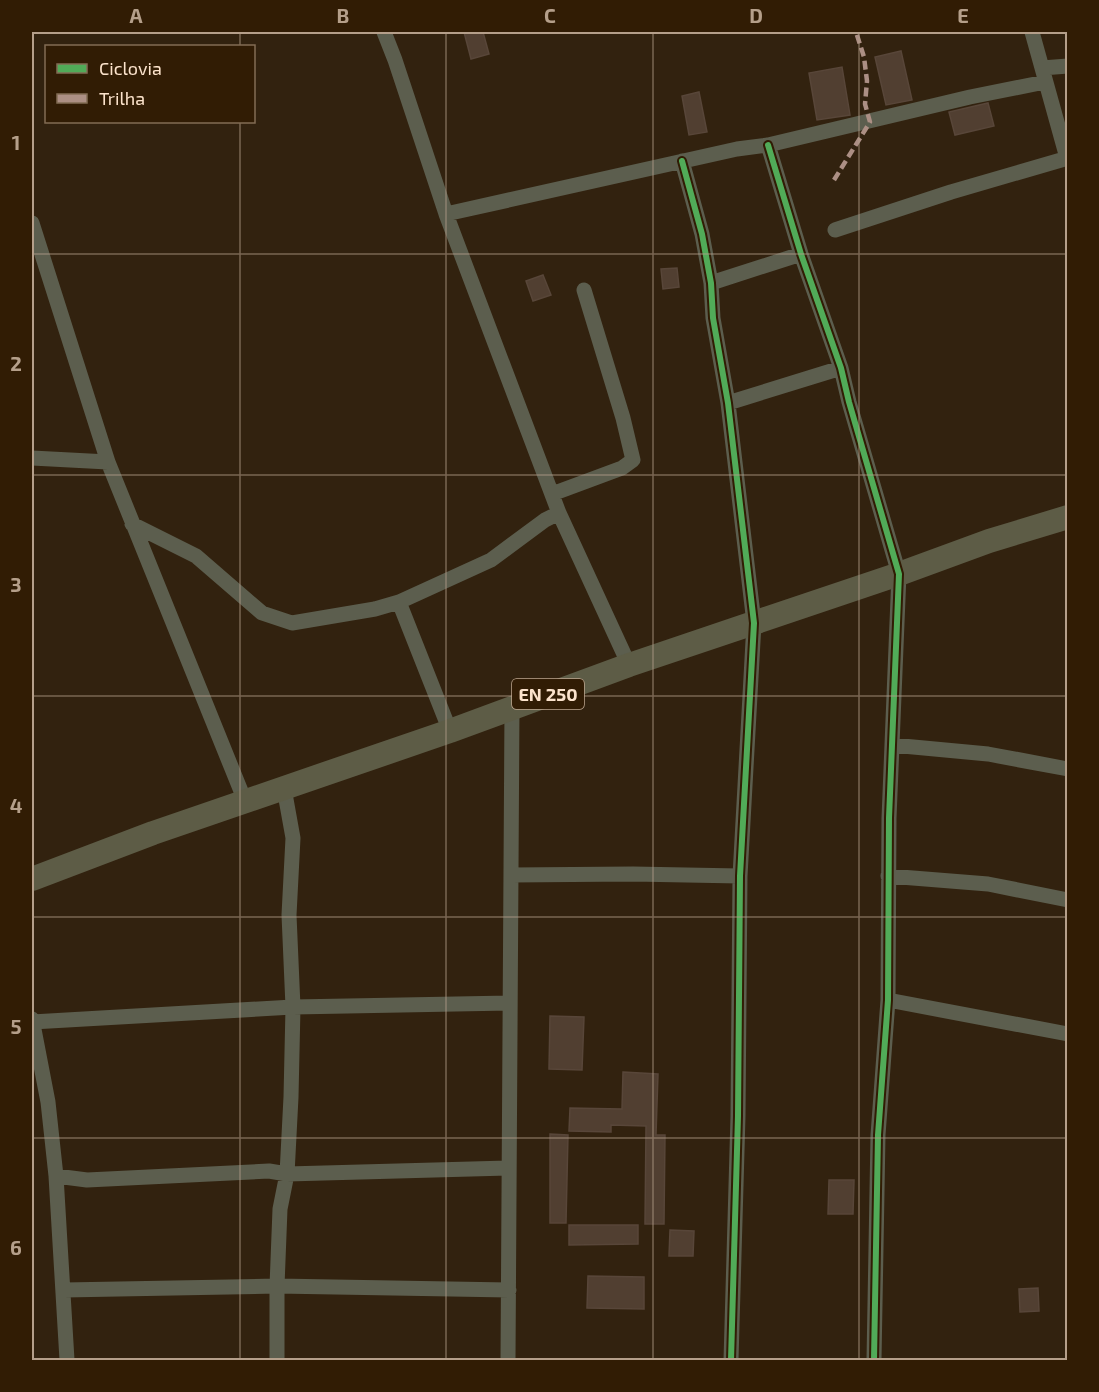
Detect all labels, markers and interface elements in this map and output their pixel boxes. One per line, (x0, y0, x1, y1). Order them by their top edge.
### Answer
text: A (129, 3, 143, 27)
text: B (337, 3, 349, 27)
text: C (544, 3, 556, 27)
text: D (749, 3, 763, 27)
text: E (957, 3, 969, 27)
legend (45, 45, 255, 123)
text: Ciclovia (99, 57, 162, 79)
text: Trilha (99, 87, 145, 109)
text: 1 (12, 130, 20, 154)
text: 2 (10, 351, 22, 375)
text: 3 (10, 572, 22, 596)
road number: EN 250 (512, 679, 584, 709)
text: 4 (10, 793, 23, 817)
text: 5 (10, 1014, 22, 1038)
text: 6 (10, 1235, 22, 1259)

